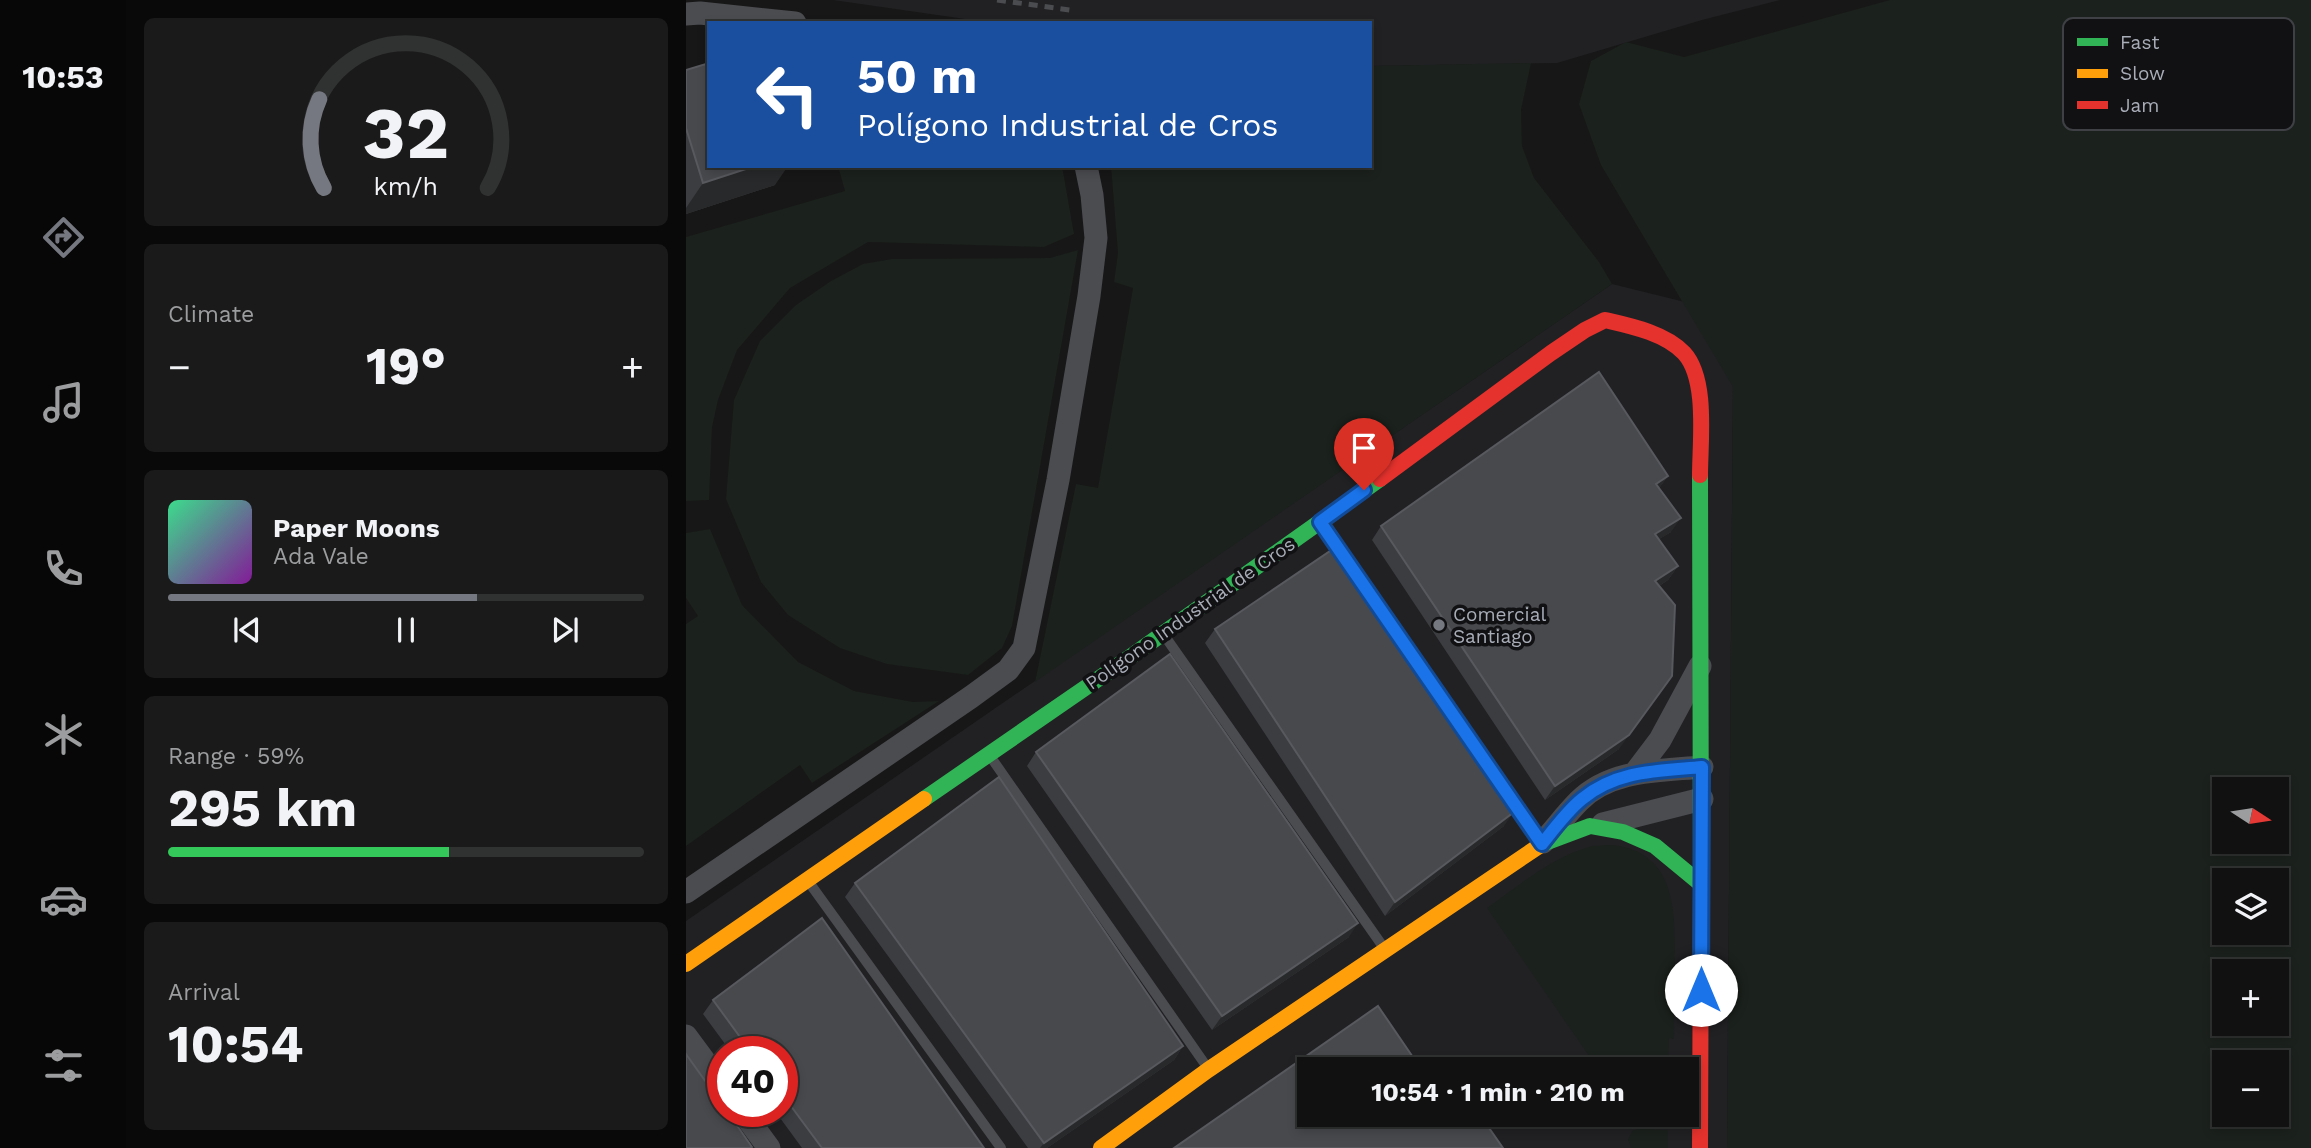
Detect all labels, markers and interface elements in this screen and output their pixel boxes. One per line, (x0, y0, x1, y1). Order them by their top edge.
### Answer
legend (2063, 18, 2294, 130)
text: Fast (2120, 31, 2159, 54)
text: 50 m (857, 47, 977, 105)
icon: left (742, 49, 833, 140)
text: 10:53 (22, 58, 104, 96)
text: Slow (2120, 62, 2165, 85)
text: 32 (363, 90, 449, 176)
text: Jam (2120, 94, 2159, 117)
text: Polígono Industrial de Cros (857, 106, 1278, 144)
text: km/h (374, 172, 438, 201)
icon: directions (39, 213, 88, 262)
text: Climate (168, 301, 254, 328)
text: 19° (366, 336, 446, 397)
text: − (168, 345, 191, 389)
text: + (621, 345, 644, 389)
icon: music (39, 378, 88, 427)
pin (1334, 418, 1394, 490)
icon: arrive (1345, 429, 1383, 467)
text: Paper Moons (273, 513, 440, 543)
street label: Polígono Industrial de Cros (1081, 532, 1299, 695)
text: Ada Vale (273, 543, 369, 570)
icon: phone (39, 544, 88, 593)
place label: Comercial Santiago (1453, 603, 1546, 648)
icon: previous (228, 611, 266, 649)
icon: pause (387, 611, 425, 649)
icon: next (546, 611, 584, 649)
marker: Comercial Santiago (1431, 617, 1447, 633)
icon: climate (39, 710, 88, 759)
text: Range · 59% (168, 743, 304, 770)
north arrow (2212, 777, 2289, 854)
map controls (2212, 777, 2289, 1127)
text: 295 km (168, 778, 357, 839)
button: layers (2212, 868, 2289, 945)
icon: car (39, 875, 88, 924)
position arrow (1664, 953, 1738, 1027)
button: + (2212, 959, 2289, 1036)
text: Arrival (168, 979, 240, 1006)
text: 10:54 (168, 1014, 304, 1075)
speed limit sign: 40 (707, 1036, 798, 1127)
icon: filters (39, 1041, 88, 1090)
button: − (2212, 1050, 2289, 1127)
text: 10:54 · 1 min · 210 m (1371, 1077, 1625, 1107)

